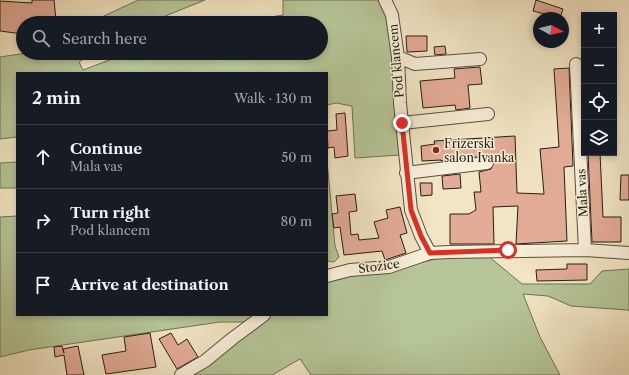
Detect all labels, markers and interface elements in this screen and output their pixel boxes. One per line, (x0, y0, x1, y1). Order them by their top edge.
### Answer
north arrow (533, 12, 569, 48)
map controls (581, 12, 617, 156)
button: + (581, 12, 617, 48)
search box (16, 16, 328, 60)
street label: Pod klancem (385, 23, 407, 99)
icon: search (30, 27, 52, 49)
text: Search here (62, 29, 147, 48)
button: − (581, 48, 617, 84)
button: locate (581, 84, 617, 120)
text: 2 min (32, 88, 81, 108)
text: Walk · 130 m (234, 90, 312, 106)
route end (393, 114, 411, 132)
button: layers (581, 120, 617, 156)
place label: Frizerski salon Ivanka (444, 136, 515, 165)
text: Continue (70, 139, 142, 158)
marker: Frizerski salon Ivanka (431, 145, 441, 155)
icon: ahead (32, 146, 54, 168)
text: 50 m (281, 149, 312, 165)
text: Mala vas (70, 158, 123, 174)
street label: Mala vas (573, 168, 591, 218)
text: Turn right (70, 203, 150, 222)
icon: right (32, 210, 54, 232)
text: 80 m (280, 213, 312, 229)
text: Pod klancem (70, 222, 150, 238)
route start (499, 241, 517, 259)
street label: Stožice (357, 256, 401, 276)
icon: arrive (32, 274, 54, 296)
text: Arrive at destination (70, 275, 229, 294)

